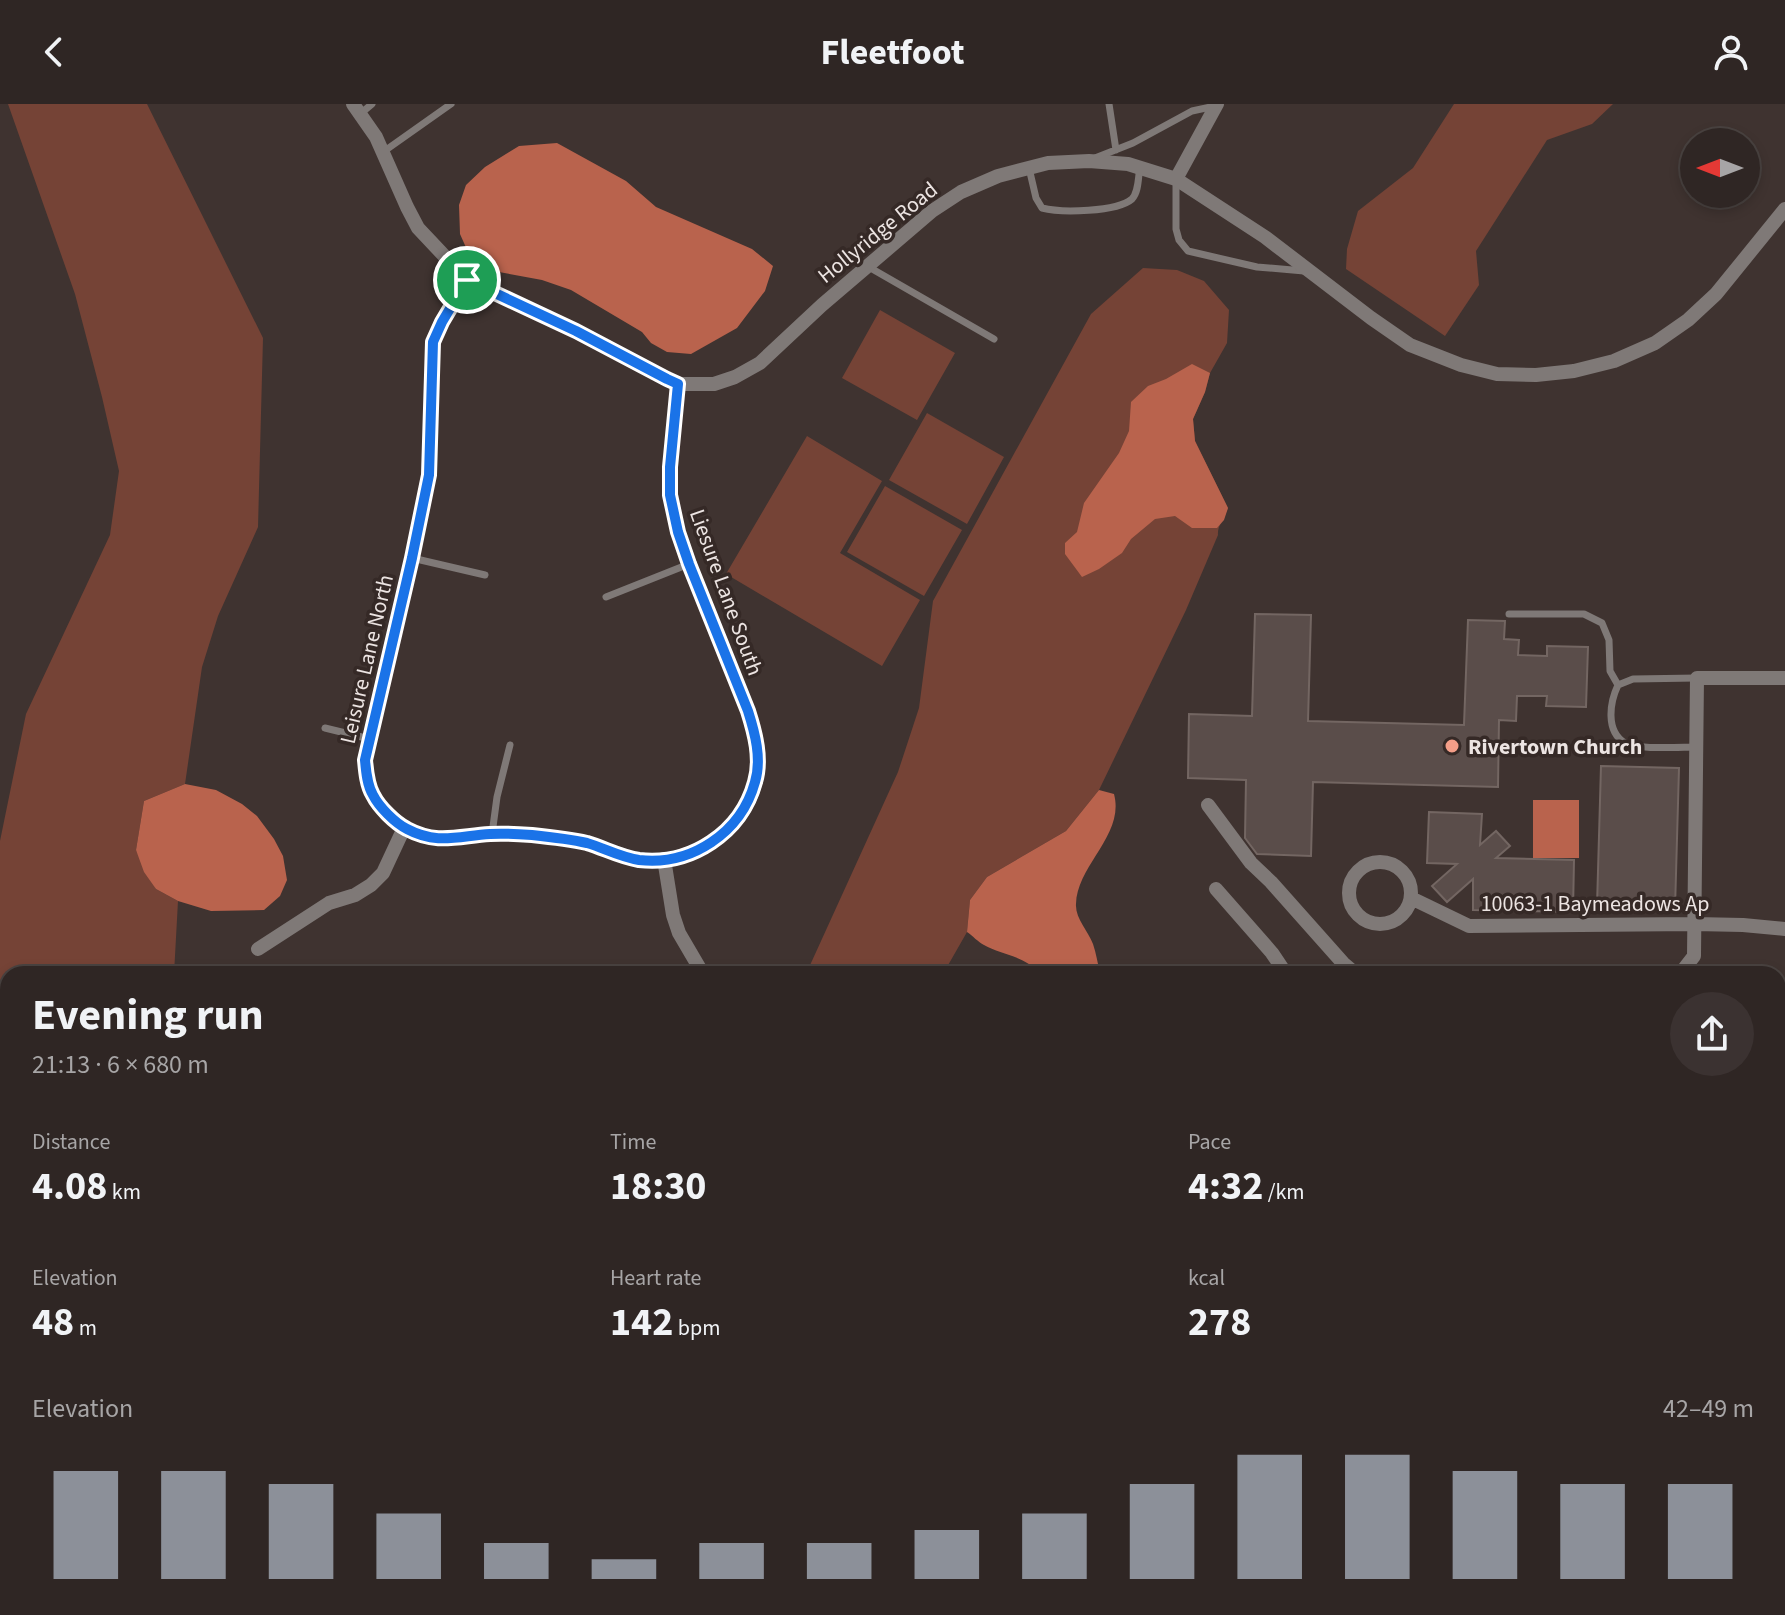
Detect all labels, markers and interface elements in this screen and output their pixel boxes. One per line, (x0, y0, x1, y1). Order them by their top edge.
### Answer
text: Fleetfoot (820, 27, 965, 78)
icon: back (32, 30, 76, 74)
icon: person (1709, 30, 1753, 74)
north arrow (1680, 128, 1760, 208)
map controls (1680, 128, 1760, 208)
street label: Hollyridge Road (811, 174, 945, 291)
pin (433, 246, 501, 314)
icon: arrive (445, 258, 489, 302)
street label: Liesure Lane South (681, 505, 771, 680)
street label: Leisure Lane North (332, 571, 402, 747)
place label: Rivertown Church (1468, 731, 1642, 763)
marker: Rivertown Church (1443, 737, 1461, 755)
street label: 10063-1 Baymeadows Ap (1481, 888, 1709, 920)
text: Evening run (32, 984, 264, 1047)
button: share (1670, 992, 1754, 1076)
text: 21:13 · 6 × 680 m (32, 1046, 209, 1083)
text: Distance (32, 1126, 110, 1158)
text: Time (610, 1126, 656, 1158)
text: Pace (1188, 1126, 1231, 1158)
text: 4.08 (32, 1158, 107, 1215)
text: 18:30 (610, 1158, 706, 1215)
text: 4:32 (1188, 1158, 1263, 1215)
text: km (107, 1176, 141, 1208)
text: /km (1263, 1176, 1305, 1208)
text: Elevation (32, 1262, 118, 1294)
text: Heart rate (610, 1262, 701, 1294)
text: kcal (1188, 1262, 1225, 1294)
text: 48 (32, 1294, 74, 1351)
text: 142 (610, 1294, 673, 1351)
text: 278 (1188, 1294, 1251, 1351)
text: m (74, 1312, 97, 1344)
text: bpm (673, 1312, 720, 1344)
text: Elevation (32, 1390, 133, 1427)
text: 42–49 m (1663, 1390, 1754, 1427)

